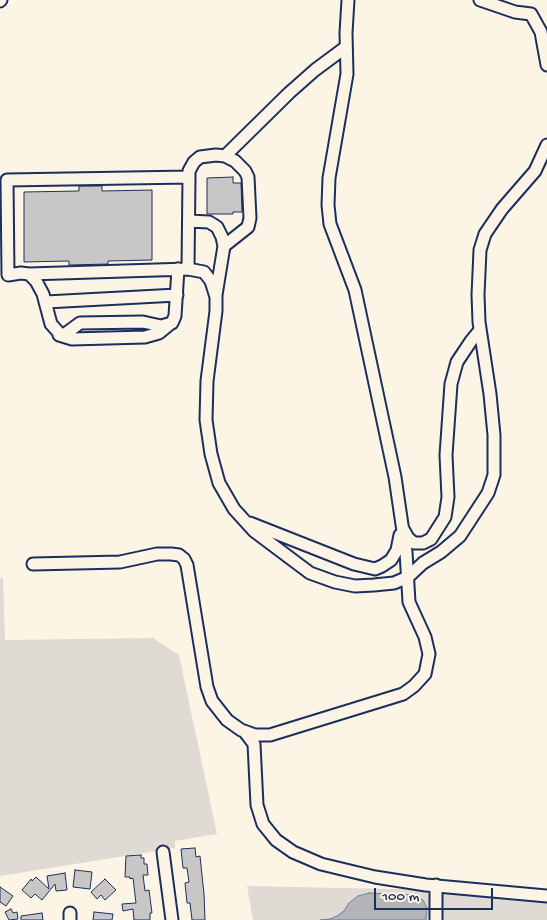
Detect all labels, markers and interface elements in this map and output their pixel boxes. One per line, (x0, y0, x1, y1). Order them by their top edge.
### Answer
scale bar (377, 878, 496, 910)
text: 100 m (382, 888, 419, 906)

